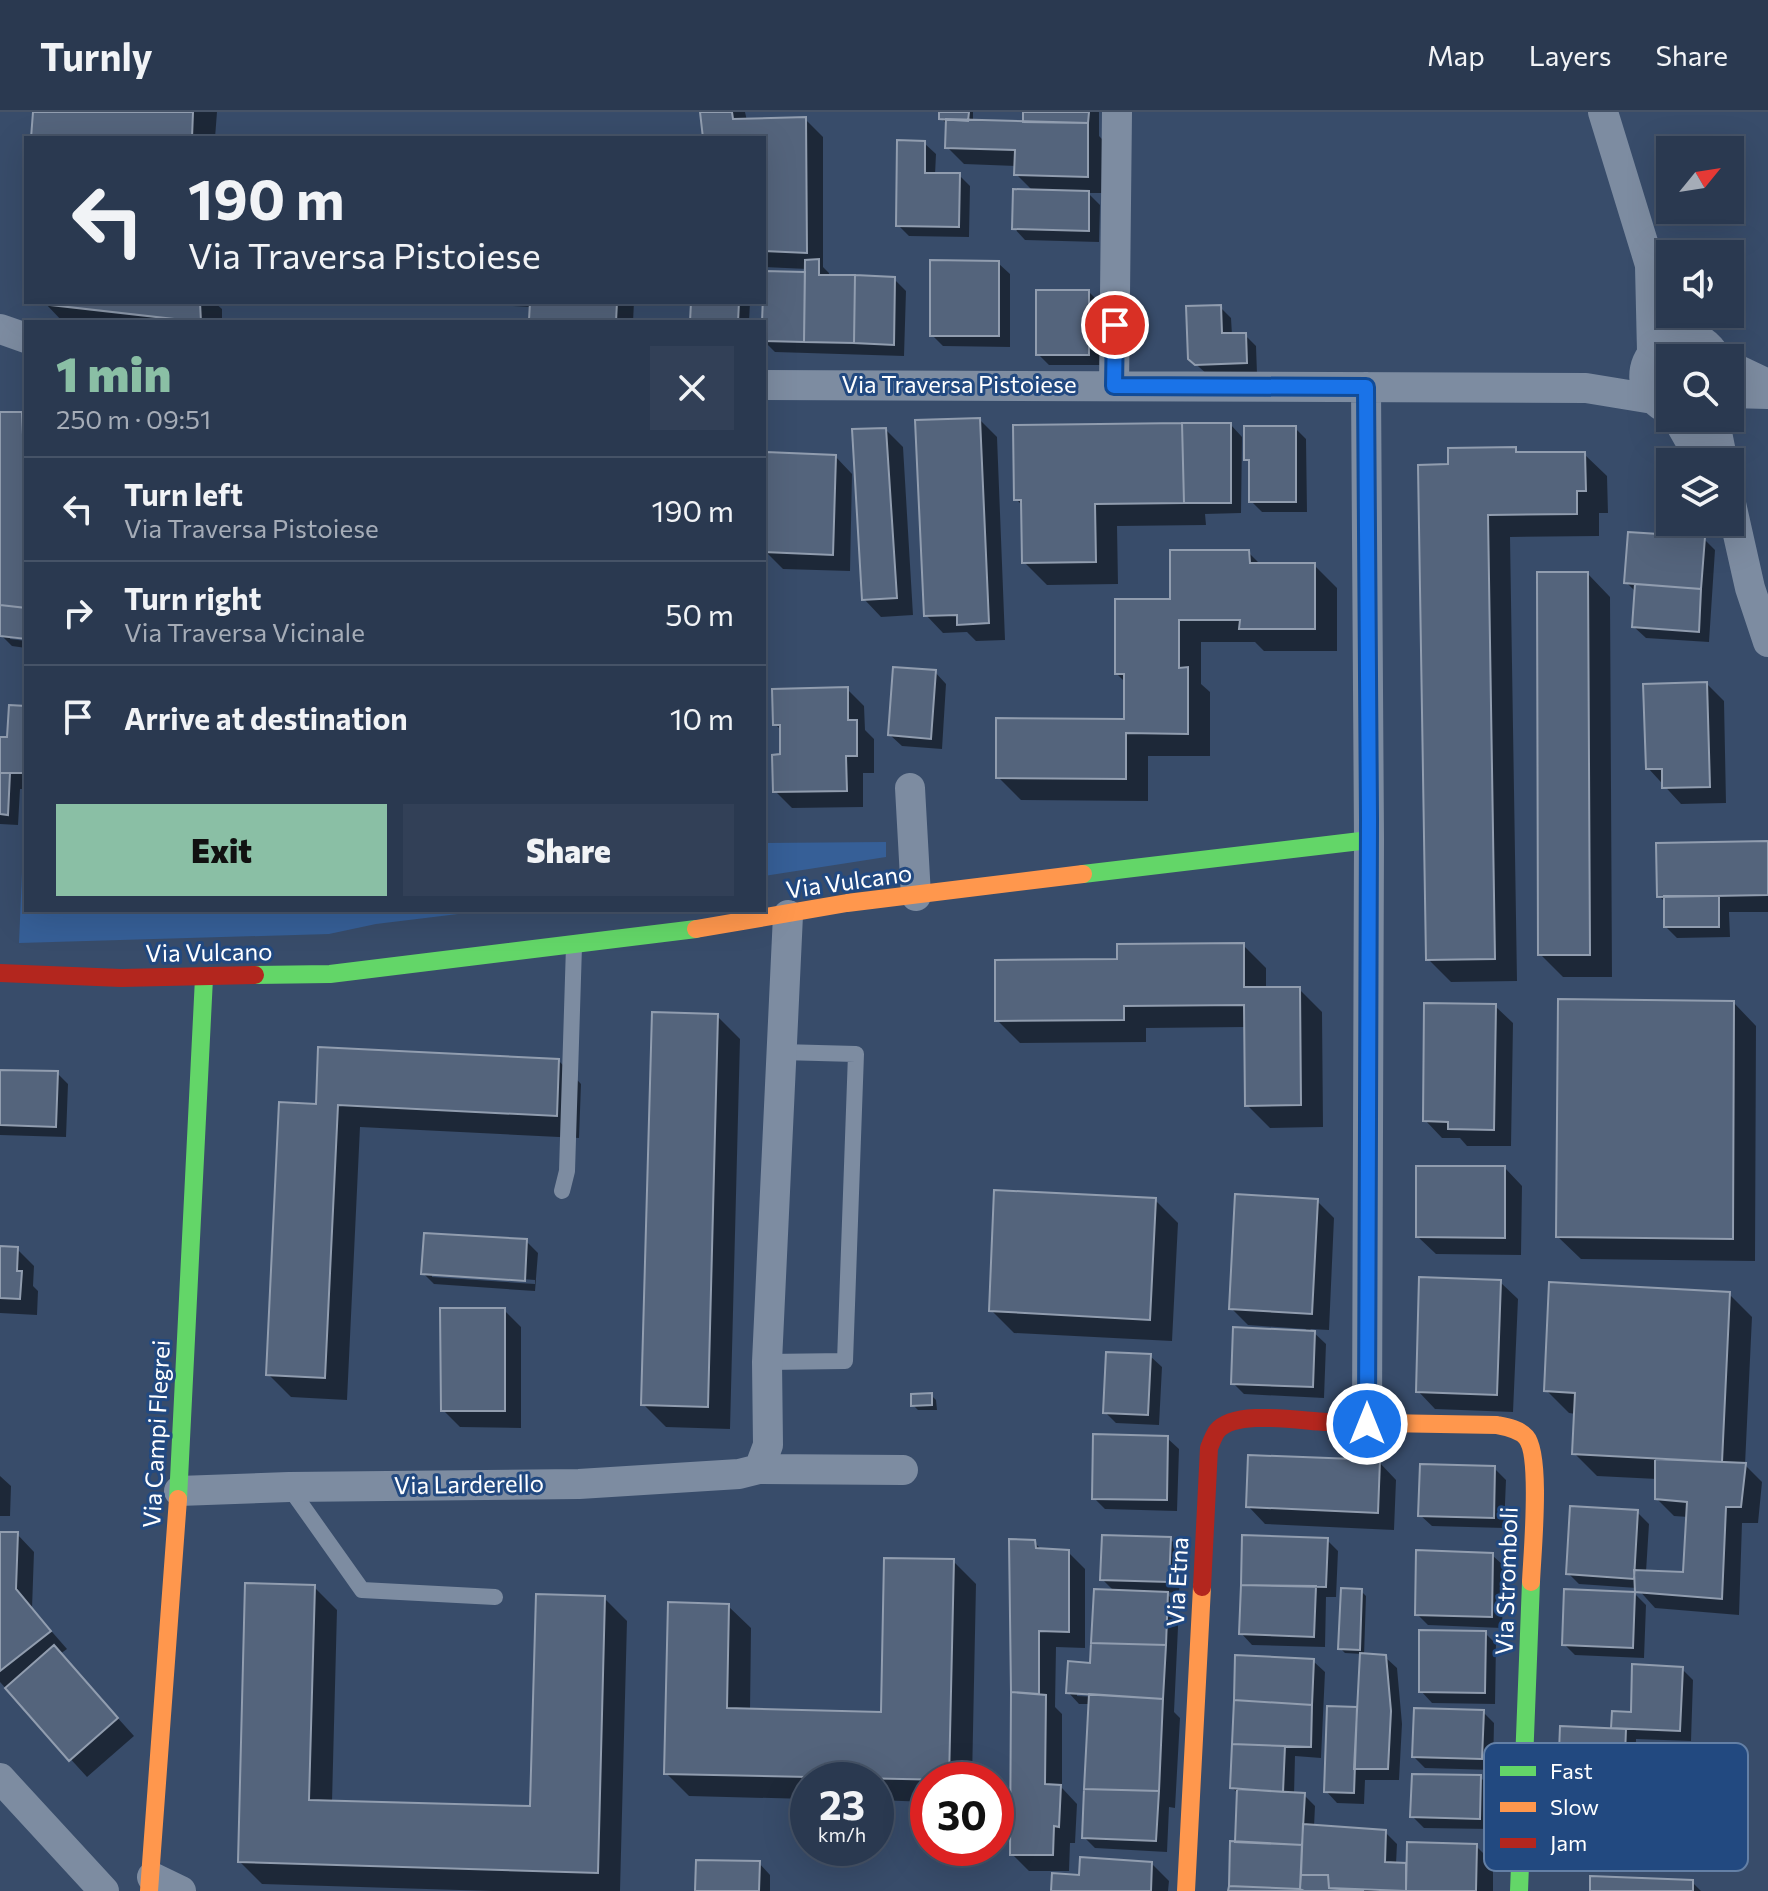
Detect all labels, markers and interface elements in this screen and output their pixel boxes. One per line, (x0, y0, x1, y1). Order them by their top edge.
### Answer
text: Turnly (40, 32, 153, 79)
text: Map (1427, 38, 1485, 72)
text: Layers (1529, 38, 1611, 72)
text: Share (1655, 38, 1728, 72)
north arrow (1656, 136, 1744, 224)
map controls (1656, 136, 1744, 536)
text: 190 m (188, 163, 345, 232)
icon: left (56, 168, 160, 272)
text: Via Traversa Pistoiese (188, 232, 541, 276)
button: sound (1656, 240, 1744, 328)
pin (1081, 291, 1149, 359)
icon: arrive (1093, 303, 1137, 347)
text: 1 min (56, 343, 171, 402)
button: search (1656, 344, 1744, 432)
button: close (650, 346, 734, 430)
street label: Via Traversa Pistoiese (841, 369, 1077, 398)
text: 250 m · 09:51 (56, 403, 211, 434)
button: layers (1656, 448, 1744, 536)
text: Turn left (124, 475, 243, 512)
icon: left (56, 487, 100, 531)
text: 190 m (651, 491, 734, 528)
text: Via Traversa Pistoiese (124, 512, 379, 543)
text: Turn right (124, 579, 261, 616)
icon: right (56, 591, 100, 635)
text: 50 m (665, 595, 734, 632)
text: Via Traversa Vicinale (124, 616, 365, 647)
icon: arrive (56, 695, 100, 739)
text: Arrive at destination (124, 699, 408, 736)
text: 10 m (670, 699, 734, 736)
button: Exit (56, 804, 387, 896)
button: Share (403, 804, 734, 896)
street label: Via Vulcano (784, 857, 914, 904)
street label: Via Vulcano (145, 936, 273, 967)
street label: Via Campi Flegrei (136, 1339, 175, 1529)
position arrow (1325, 1382, 1409, 1466)
street label: Via Larderello (394, 1468, 544, 1499)
street label: Via Stromboli (1488, 1506, 1523, 1656)
street label: Via Etna (1160, 1536, 1193, 1628)
legend (1484, 1743, 1748, 1871)
text: Fast (1550, 1757, 1593, 1784)
speed limit sign: 30 (910, 1762, 1014, 1866)
text: 23 (819, 1779, 865, 1828)
text: Slow (1550, 1793, 1599, 1820)
text: km/h (818, 1822, 866, 1846)
text: Jam (1550, 1829, 1587, 1856)

